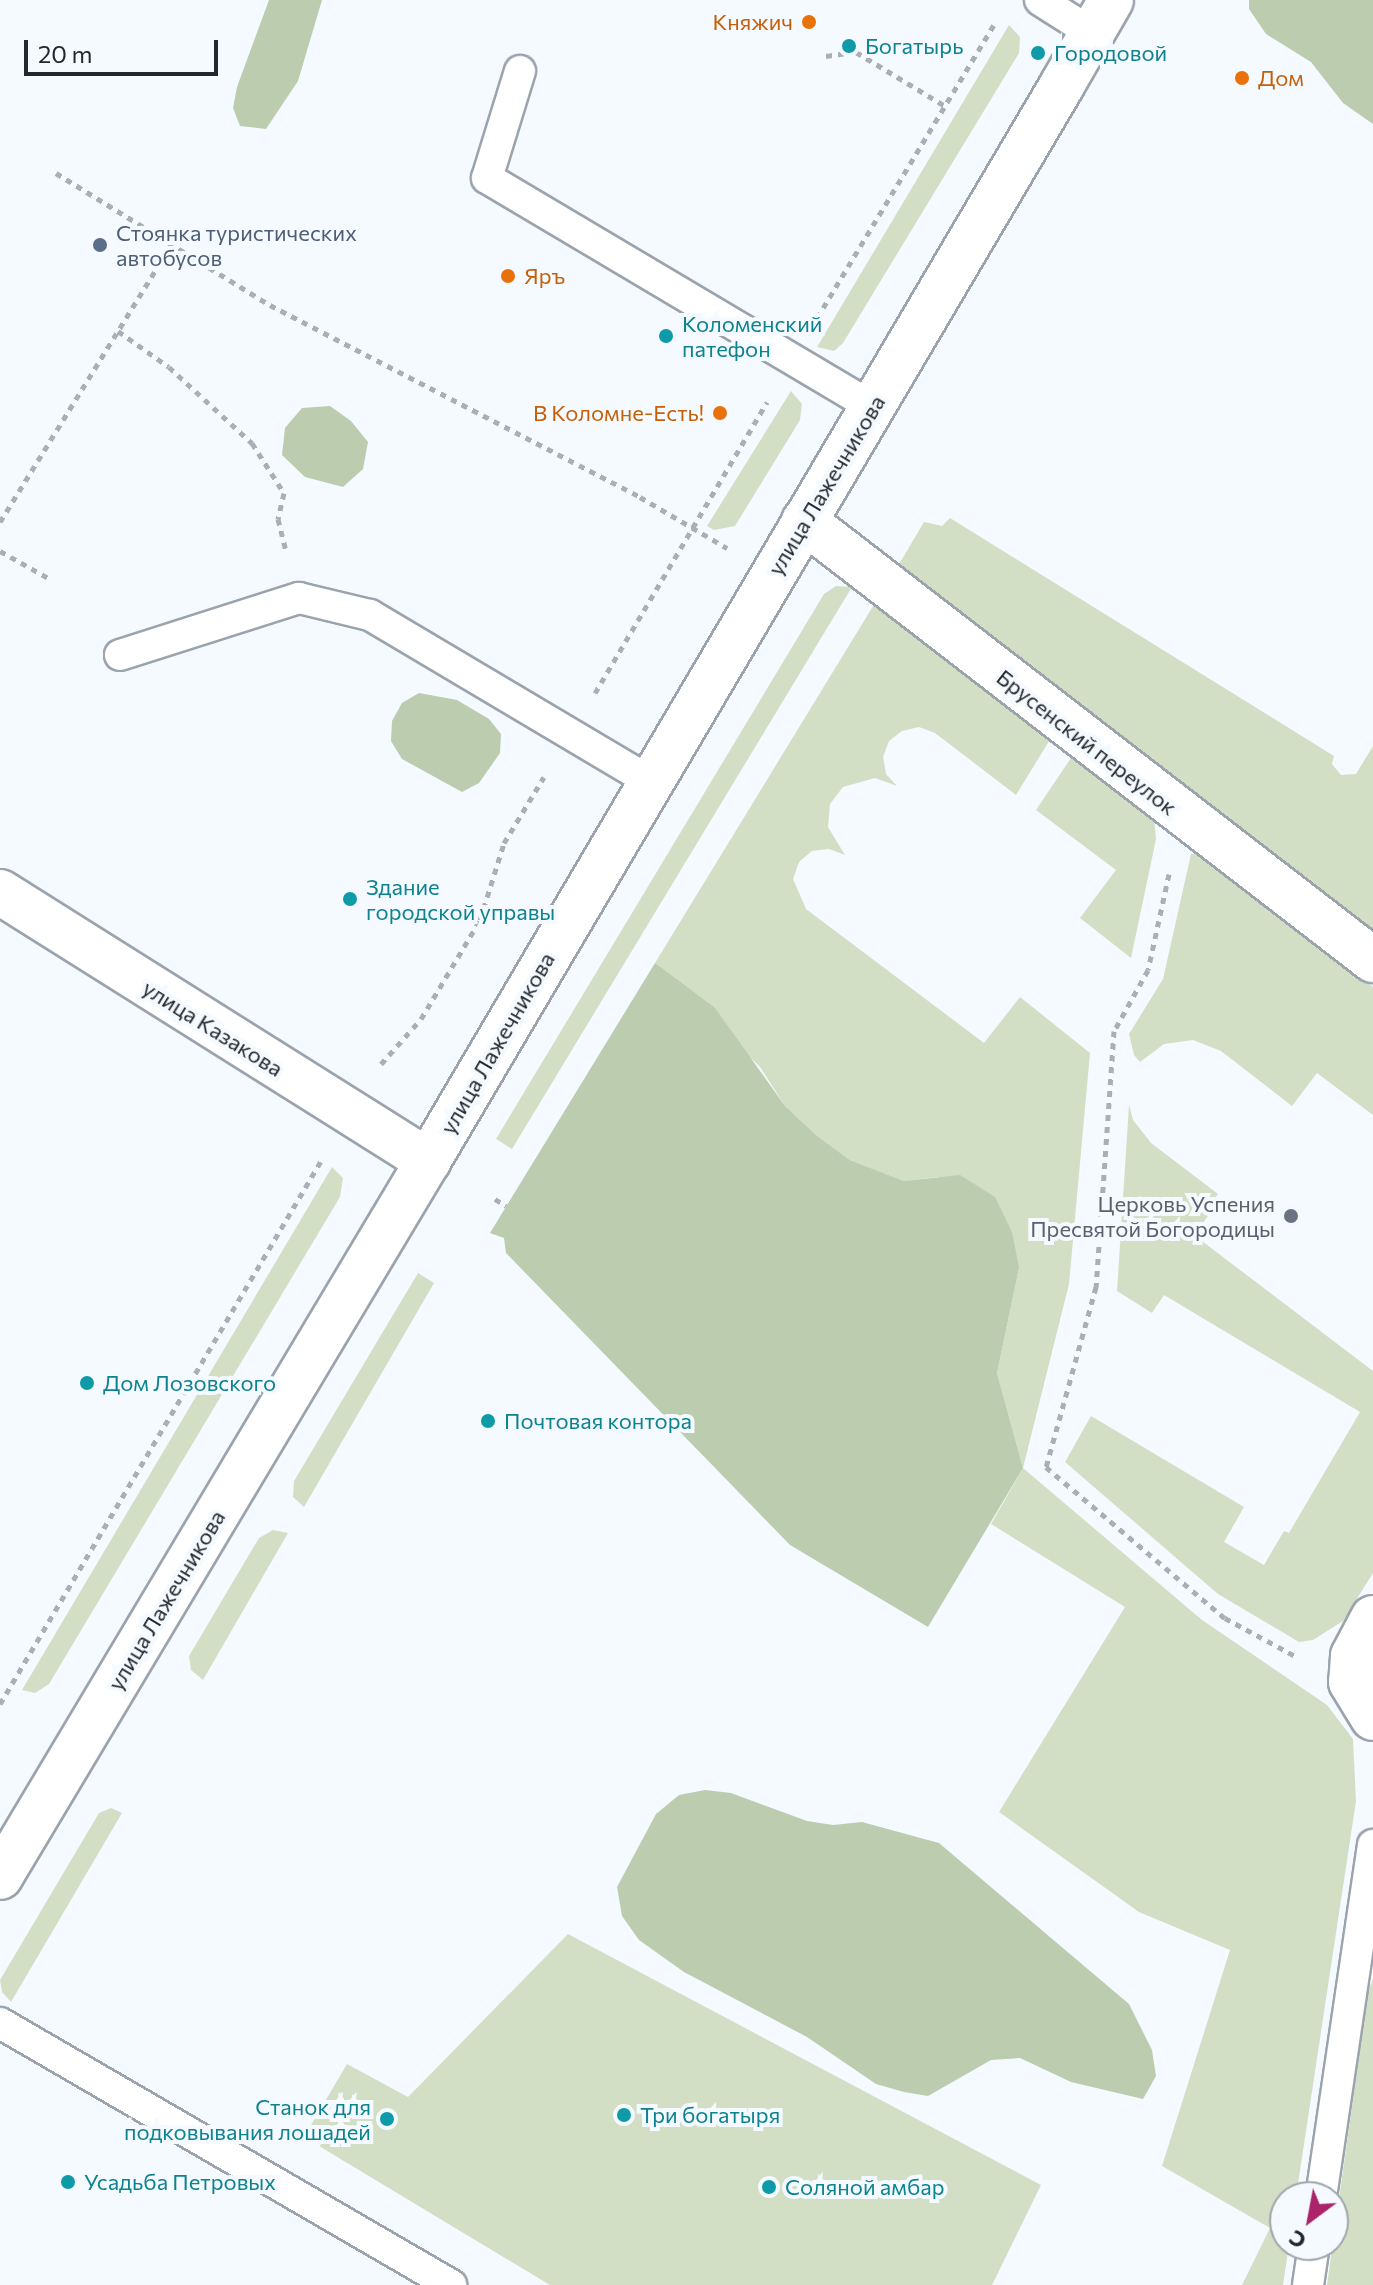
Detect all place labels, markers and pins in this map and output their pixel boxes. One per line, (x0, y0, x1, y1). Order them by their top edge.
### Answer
place label: Княжич (712, 9, 793, 35)
marker: Княжич (800, 13, 818, 31)
place label: Богатырь (865, 33, 963, 59)
marker: Богатырь (840, 37, 858, 55)
place label: Городовой (1054, 40, 1167, 66)
marker: Городовой (1029, 44, 1047, 62)
place label: Дом (1258, 65, 1304, 91)
marker: Дом (1233, 69, 1251, 87)
place label: Стоянка туристических автобусов (116, 219, 357, 270)
marker: Стоянка туристических автобусов (91, 236, 109, 254)
place label: Яръ (524, 263, 565, 289)
marker: Яръ (499, 267, 517, 285)
place label: Коломенский патефон (682, 310, 822, 362)
marker: Коломенский патефон (657, 327, 675, 345)
place label: В Коломне-Есть! (533, 400, 704, 426)
marker: В Коломне-Есть! (711, 404, 729, 422)
place label: Здание городской управы (366, 873, 555, 924)
marker: Здание городской управы (341, 890, 359, 908)
place label: Церковь Успения Пресвятой Богородицы (1030, 1190, 1275, 1242)
marker: Церковь Успения Пресвятой Богородицы (1282, 1207, 1300, 1225)
place label: Дом Лозовского (103, 1370, 276, 1396)
marker: Дом Лозовского (78, 1374, 96, 1392)
place label: Почтовая контора (504, 1408, 692, 1434)
marker: Почтовая контора (479, 1412, 497, 1430)
place label: Станок для подковывания лошадей (124, 2093, 371, 2144)
place label: Три богатыря (640, 2102, 780, 2128)
marker: Три богатыря (615, 2106, 633, 2124)
marker: Станок для подковывания лошадей (378, 2110, 396, 2128)
place label: Усадьба Петровых (84, 2169, 276, 2195)
marker: Усадьба Петровых (59, 2173, 77, 2191)
place label: Соляной амбар (785, 2174, 945, 2200)
marker: Соляной амбар (760, 2178, 778, 2196)

